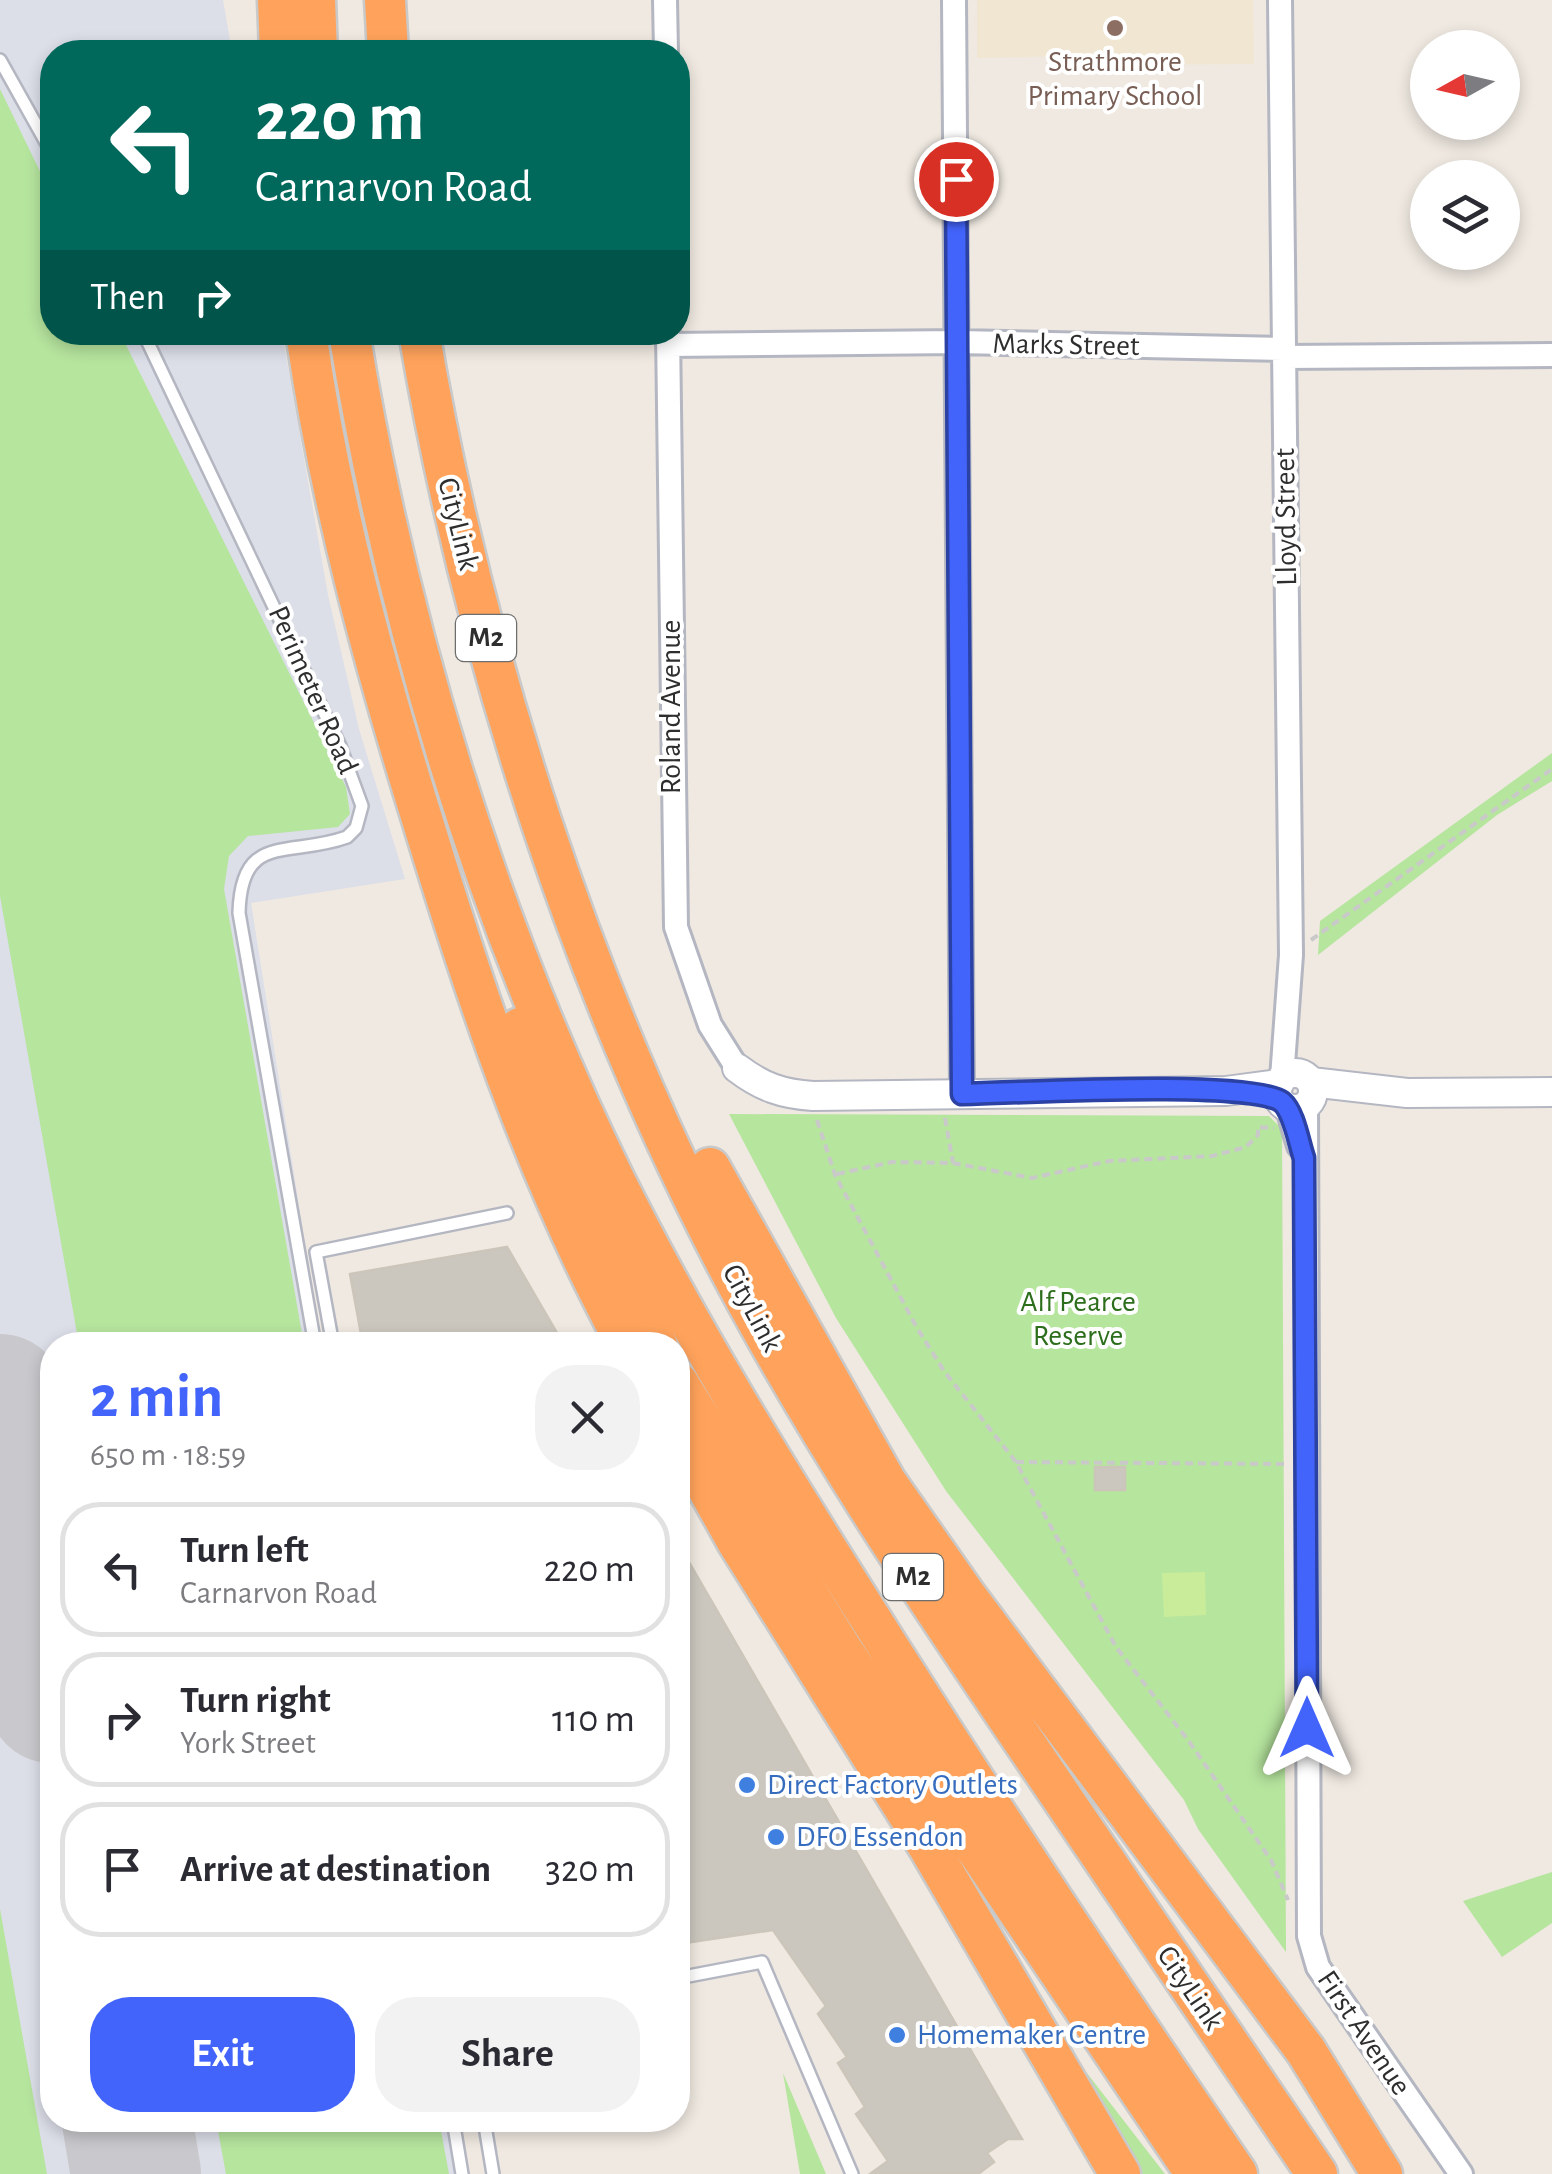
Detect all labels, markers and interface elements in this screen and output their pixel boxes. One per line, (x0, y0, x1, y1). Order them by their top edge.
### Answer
marker: Strathmore Primary School (1104, 17, 1126, 39)
north arrow (1410, 30, 1520, 140)
map controls (1410, 30, 1520, 270)
place label: Strathmore Primary School (1027, 47, 1203, 111)
icon: left (90, 80, 220, 210)
text: 220 m (255, 83, 424, 153)
pin (914, 137, 999, 222)
icon: arrive (929, 152, 984, 207)
button: layers (1410, 160, 1520, 270)
text: Carnarvon Road (255, 165, 532, 210)
icon: right (185, 270, 240, 325)
text: Then (90, 279, 165, 317)
street label: Marks Street (992, 329, 1140, 361)
street label: Lloyd Street (1270, 447, 1302, 586)
street label: CityLink (432, 475, 484, 574)
street label: Perimeter Road (263, 602, 363, 778)
road number: M2 (456, 615, 516, 661)
street label: Roland Avenue (656, 620, 686, 794)
street label: CityLink (717, 1259, 787, 1357)
park label: Alf Pearce Reserve (1020, 1287, 1136, 1351)
button: close (535, 1365, 640, 1470)
text: 2 min (90, 1368, 223, 1428)
text: 650 m · 18:59 (90, 1439, 246, 1471)
text: Turn left (180, 1532, 308, 1570)
icon: left (95, 1542, 150, 1597)
text: 220 m (544, 1551, 635, 1589)
road number: M2 (883, 1554, 943, 1600)
text: Carnarvon Road (180, 1577, 377, 1609)
position arrow (1255, 1676, 1359, 1780)
text: Turn right (180, 1682, 330, 1720)
icon: right (95, 1692, 150, 1747)
text: 110 m (552, 1701, 635, 1739)
text: York Street (180, 1727, 316, 1759)
place label: Direct Factory Outlets (767, 1770, 1018, 1800)
marker: Direct Factory Outlets (736, 1774, 758, 1796)
place label: DFO Essendon (796, 1822, 964, 1852)
marker: DFO Essendon (765, 1826, 787, 1848)
icon: arrive (95, 1842, 150, 1897)
text: Arrive at destination (180, 1851, 491, 1889)
text: 320 m (545, 1851, 635, 1889)
street label: CityLink (1151, 1941, 1229, 2036)
street label: First Avenue (1312, 1965, 1416, 2101)
button: Exit (90, 1997, 355, 2112)
button: Share (375, 1997, 640, 2112)
place label: Homemaker Centre (917, 2020, 1146, 2050)
marker: Homemaker Centre (886, 2024, 908, 2046)

